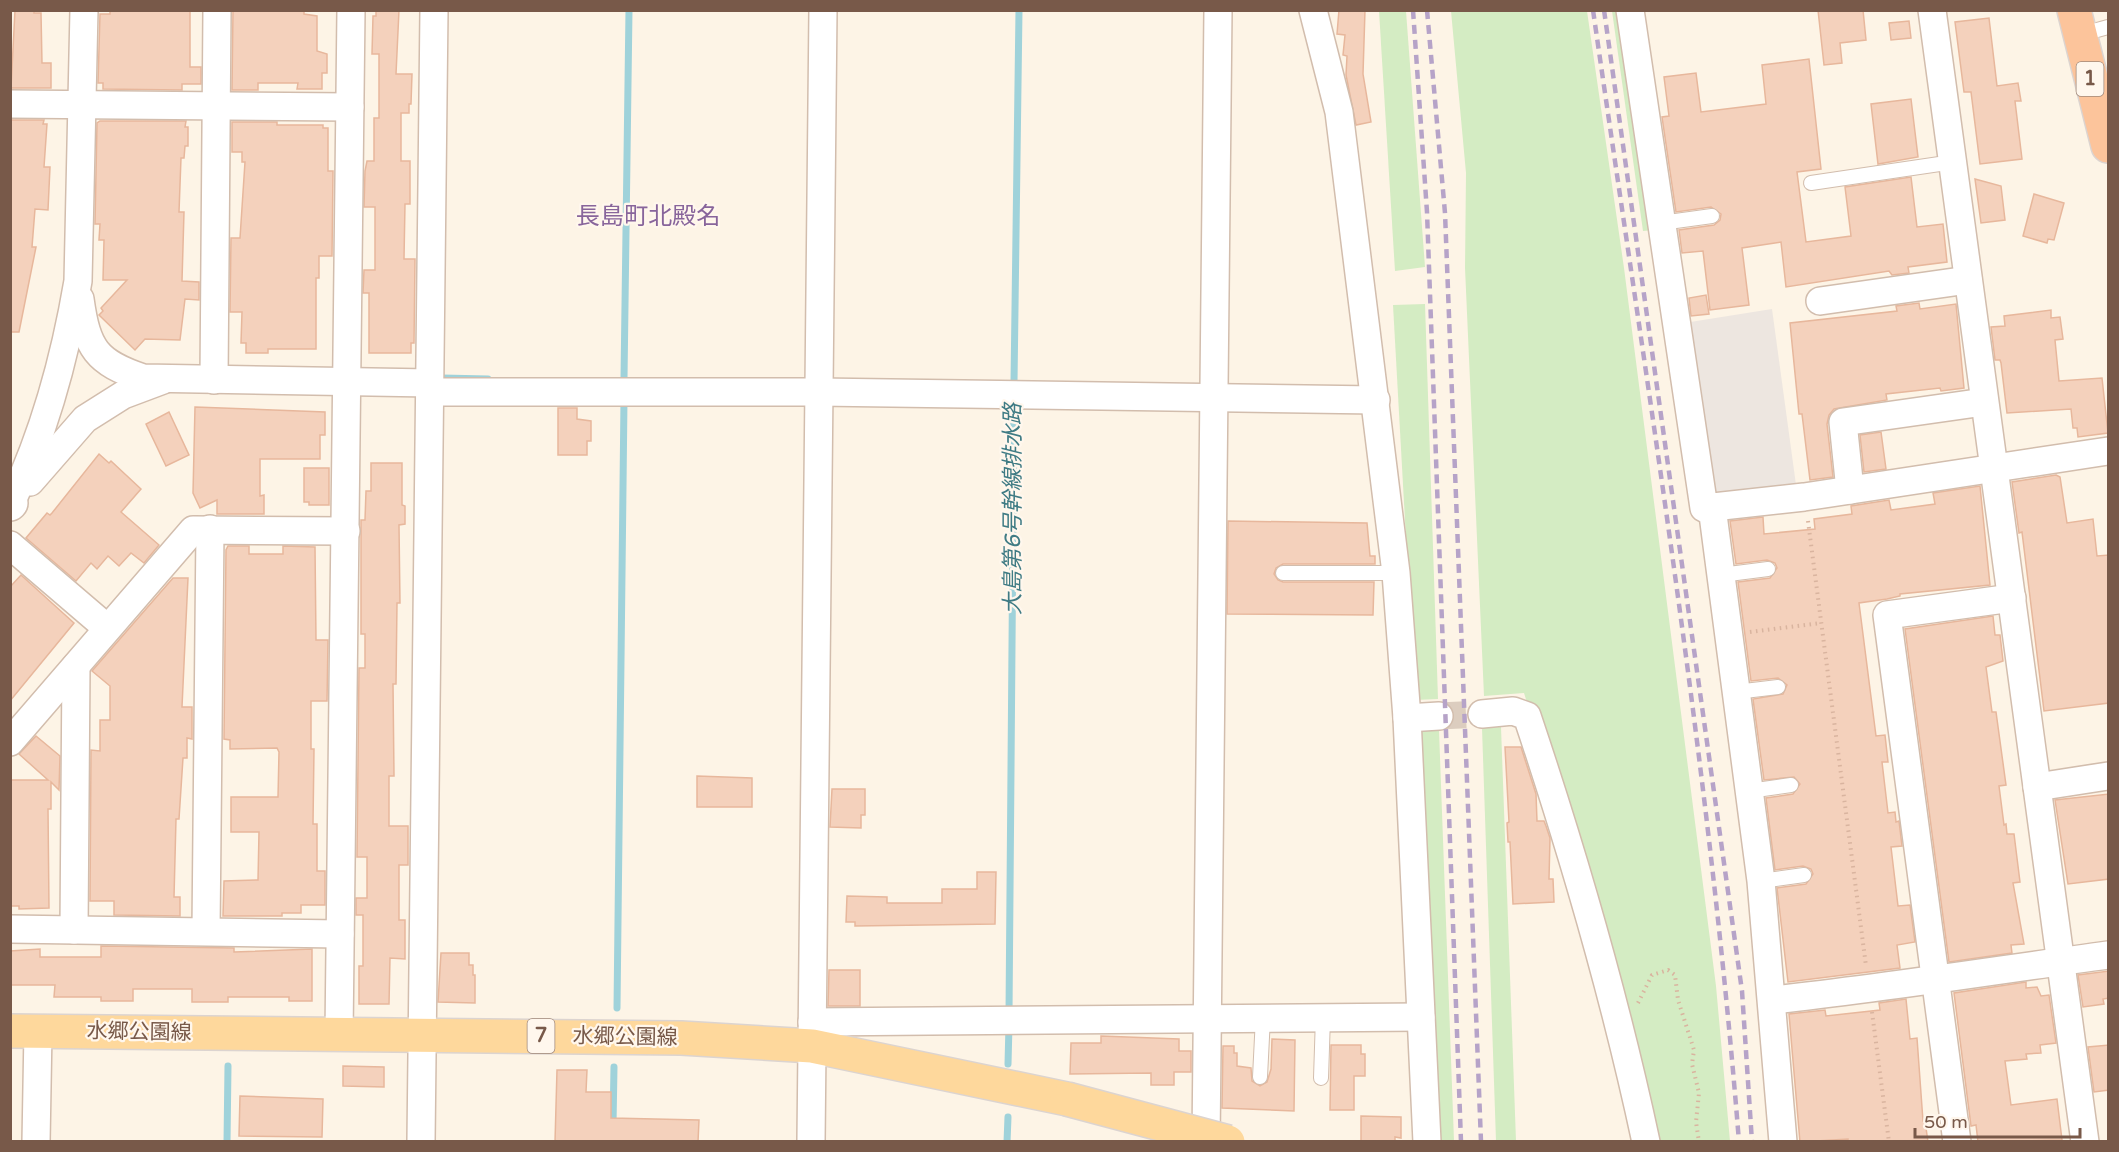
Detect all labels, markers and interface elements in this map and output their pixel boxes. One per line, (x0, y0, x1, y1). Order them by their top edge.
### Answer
road number: 1 (2076, 62, 2104, 96)
district label: 長島町北殿名 (576, 202, 720, 231)
water label: 大島第6号幹線排水路 (1000, 401, 1026, 615)
street label: 水郷公園線 (86, 1019, 192, 1045)
road number: 7 (528, 1019, 554, 1053)
street label: 水郷公園線 (572, 1024, 678, 1050)
scale bar (1915, 1101, 2080, 1139)
text: 50 m (1924, 1111, 1968, 1133)

